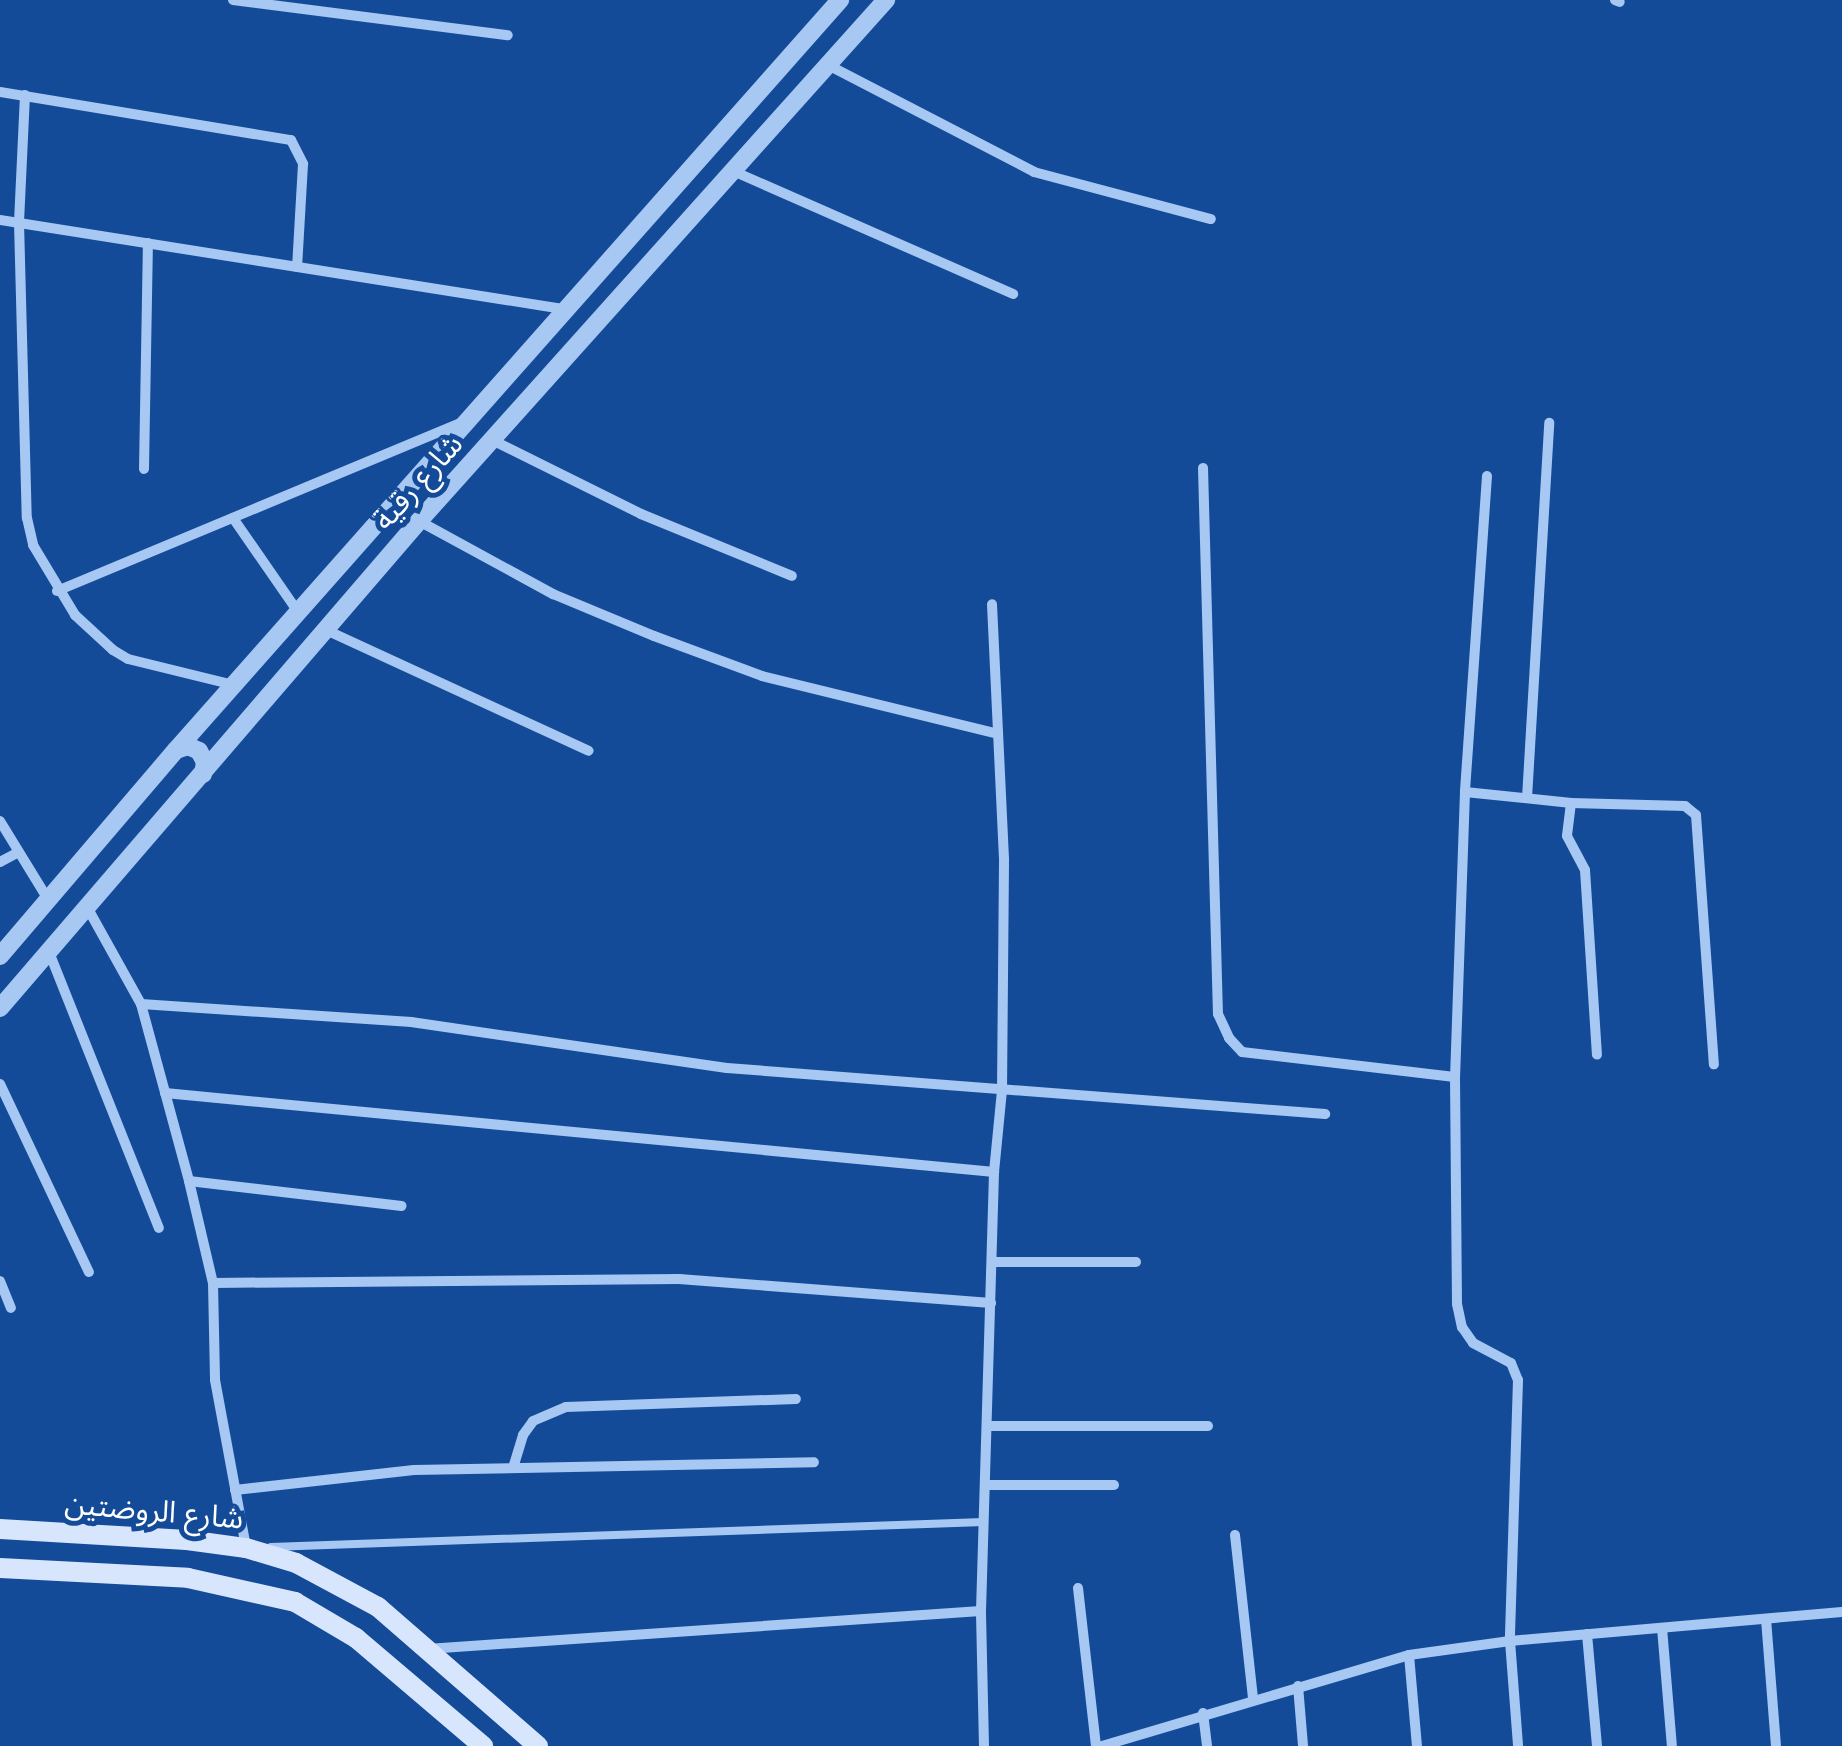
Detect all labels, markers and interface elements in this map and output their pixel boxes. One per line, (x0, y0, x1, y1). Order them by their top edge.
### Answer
street label: شارع رقية (366, 427, 470, 537)
street label: شارع الروضتين (63, 1485, 245, 1537)

